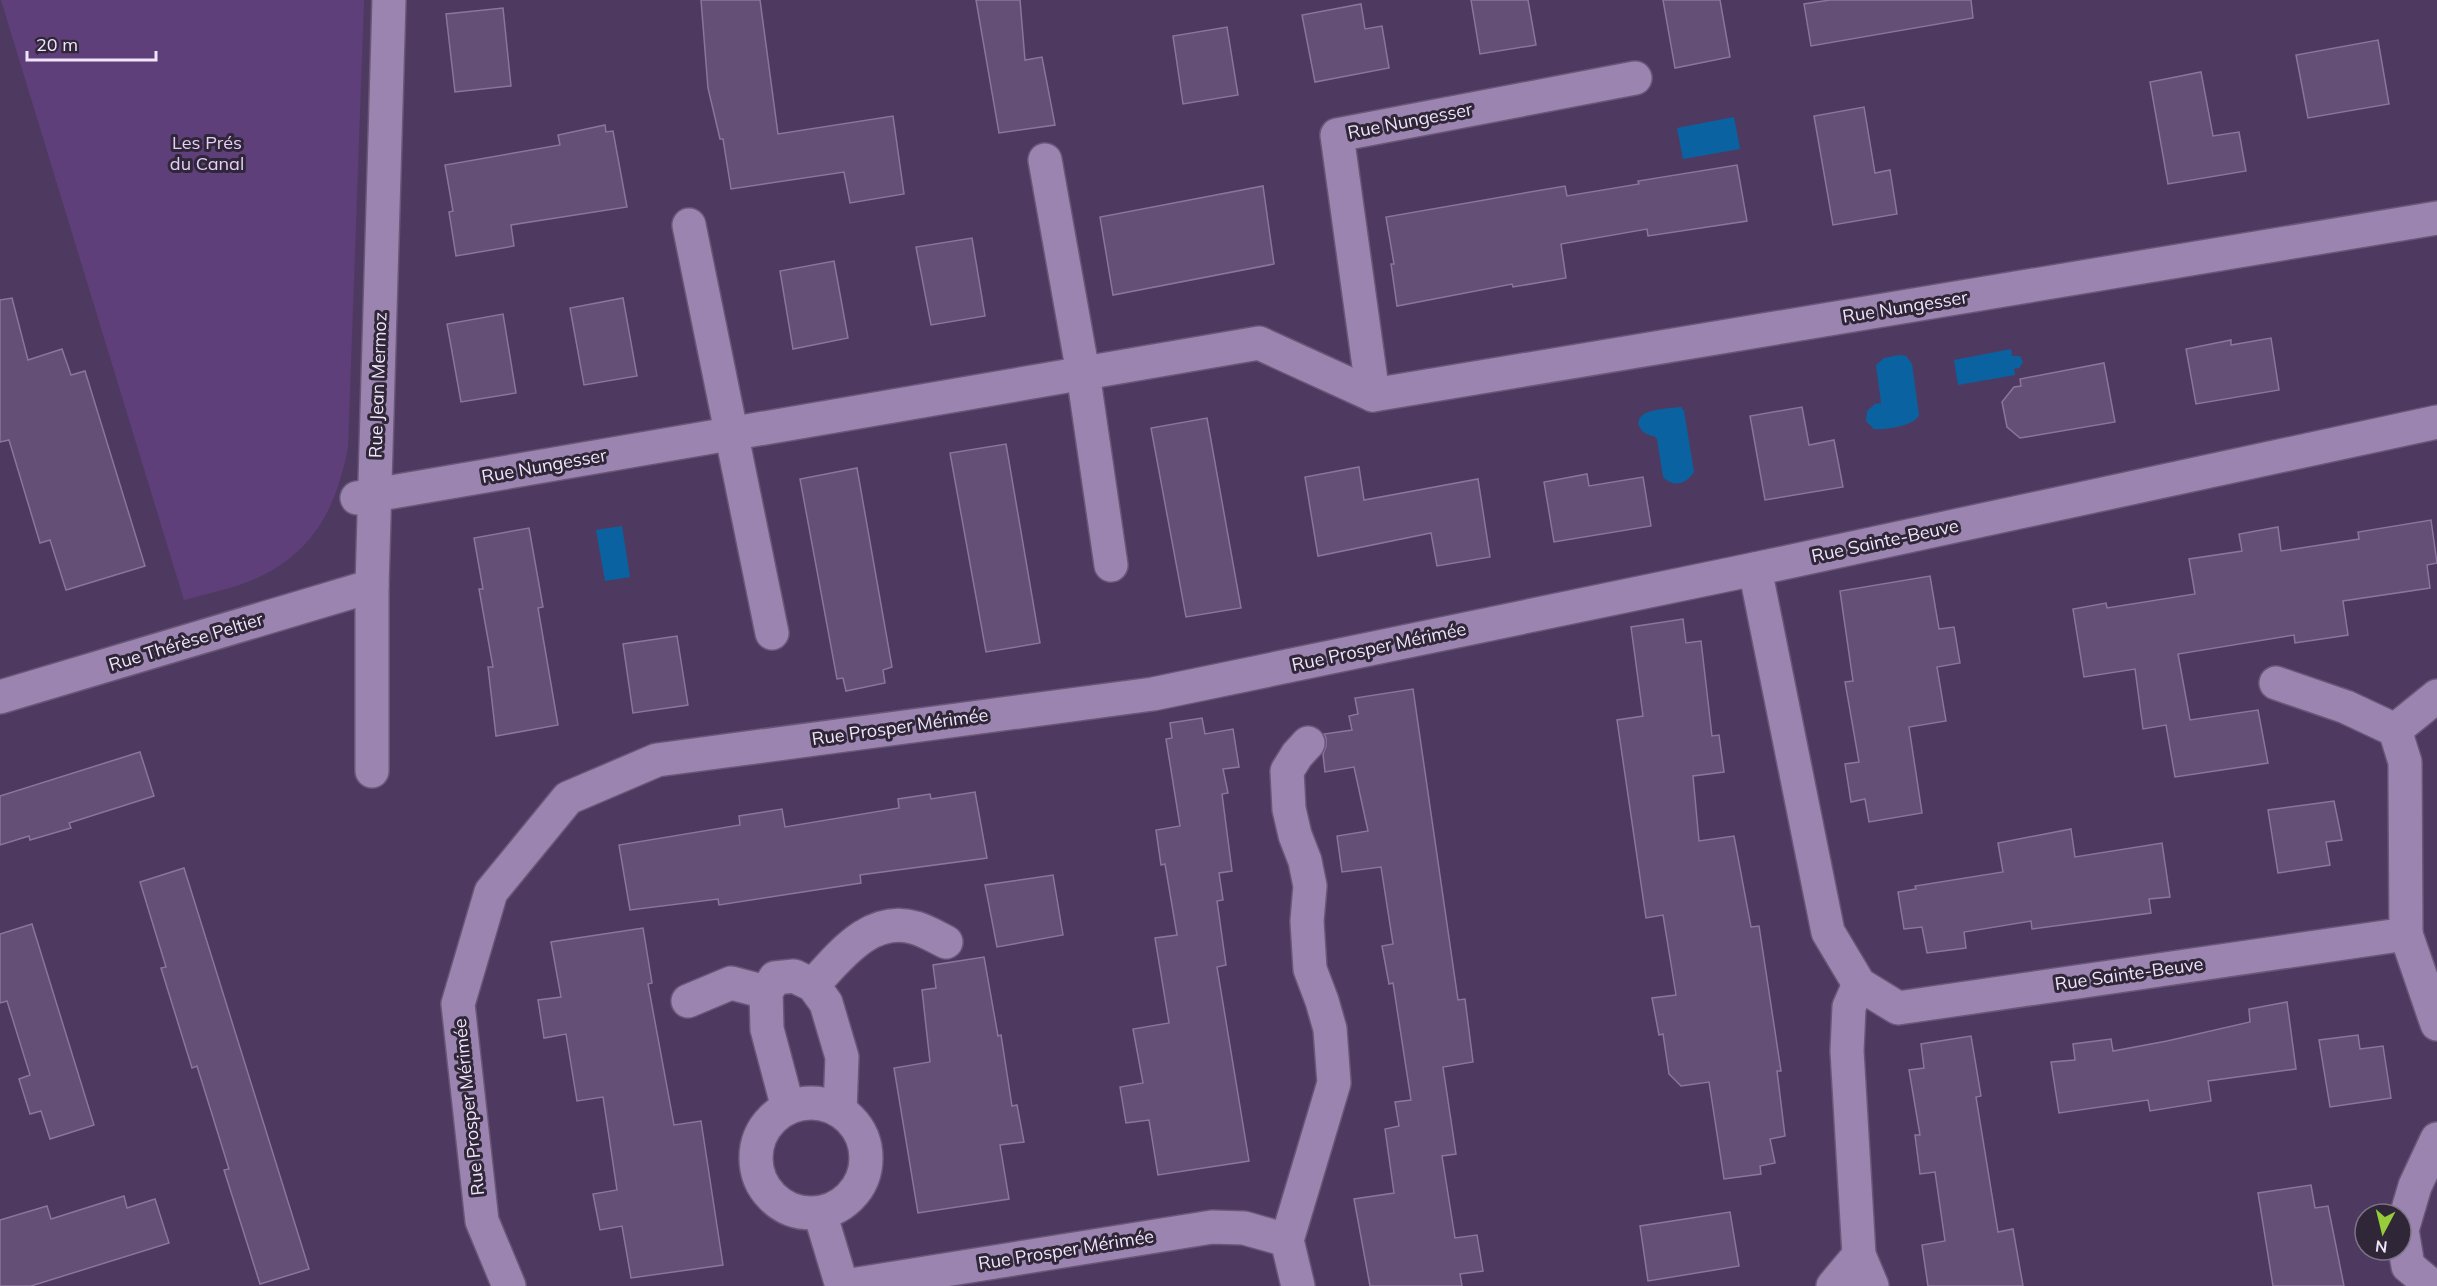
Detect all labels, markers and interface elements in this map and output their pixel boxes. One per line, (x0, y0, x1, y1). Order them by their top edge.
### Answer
scale bar (27, 24, 156, 62)
text: 20 m (36, 33, 78, 56)
street label: Rue Nungesser (1346, 97, 1475, 144)
park label: Les Prés du Canal (170, 131, 244, 175)
street label: Rue Nungesser (1841, 285, 1970, 328)
street label: Rue Jean Mermoz (363, 312, 392, 458)
street label: Rue Nungesser (480, 443, 609, 488)
street label: Rue Sainte-Beuve (1809, 514, 1961, 567)
street label: Rue Thérèse Peltier (106, 607, 266, 676)
street label: Rue Prosper Mérimée (1290, 617, 1468, 676)
street label: Rue Prosper Mérimée (810, 703, 990, 750)
street label: Rue Sainte-Beuve (2053, 952, 2205, 995)
street label: Rue Prosper Mérimée (448, 1017, 489, 1197)
north arrow (2353, 1202, 2413, 1262)
street label: Rue Prosper Mérimée (976, 1224, 1156, 1275)
text: N (2374, 1236, 2388, 1258)

